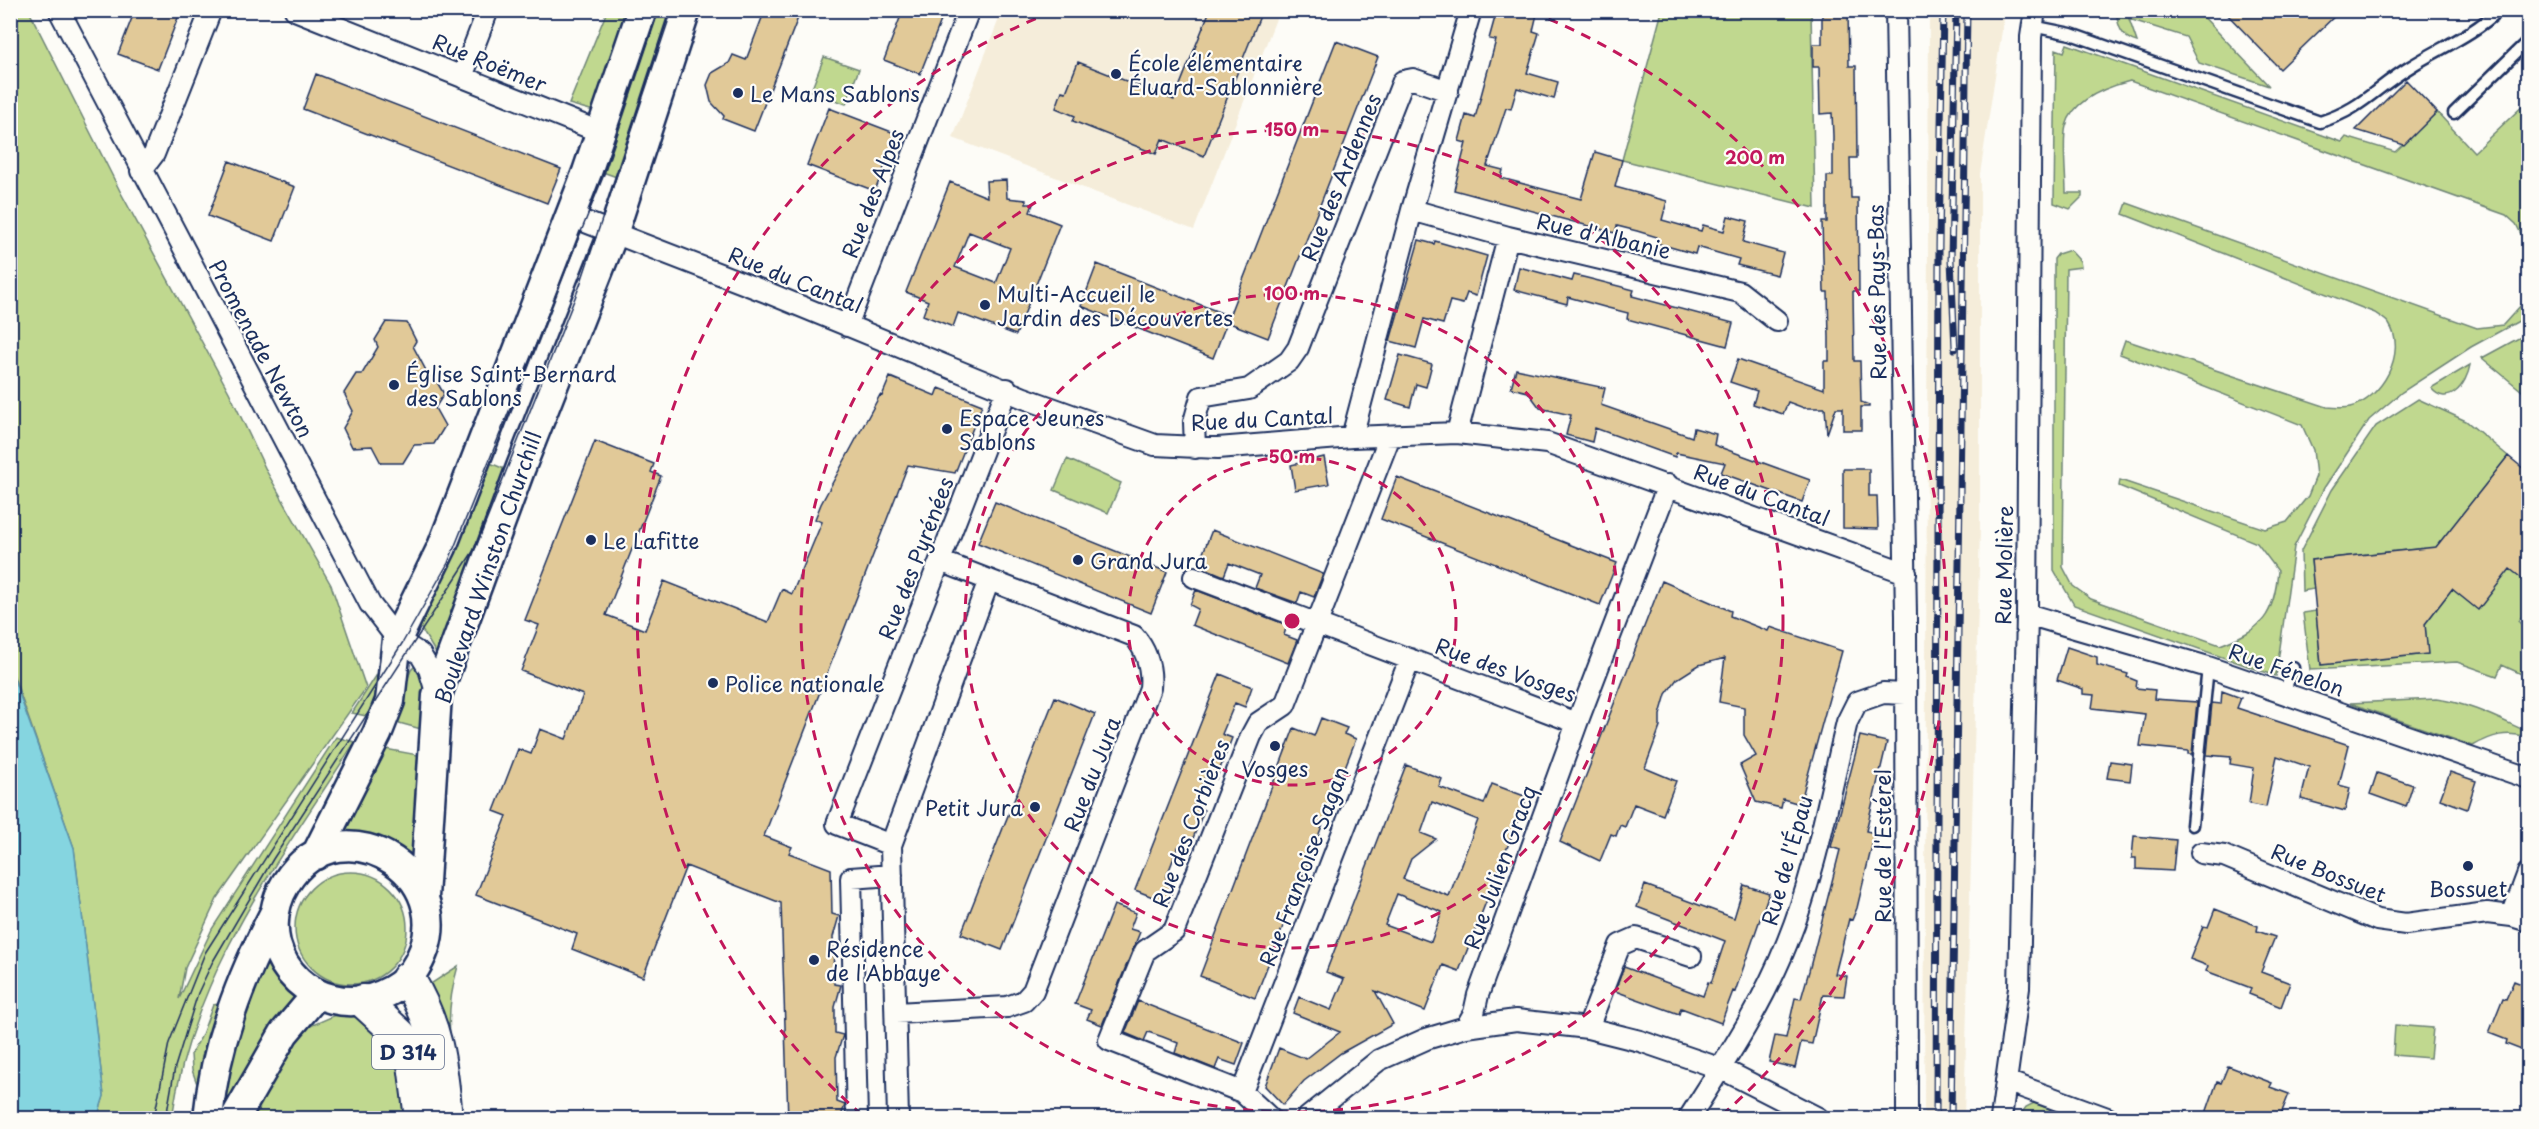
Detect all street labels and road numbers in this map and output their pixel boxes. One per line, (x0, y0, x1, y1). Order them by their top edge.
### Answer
street label: Rue Roëmer (428, 25, 552, 99)
street label: Rue des Ardennes (1292, 88, 1388, 266)
street label: Rue des Alpes (833, 124, 911, 262)
street label: Rue d'Albanie (1534, 204, 1674, 266)
street label: Rue des Pays-Bas (1858, 204, 1894, 380)
street label: Rue du Cantal (724, 237, 868, 321)
street label: Promenade Newton (201, 253, 323, 443)
street label: Rue du Cantal (1190, 398, 1334, 438)
street label: Boulevard Winston Churchill (425, 427, 549, 707)
street label: Rue du Cantal (1690, 455, 1834, 533)
street label: Rue des Pyrénées (869, 472, 961, 644)
street label: Rue Molière (1986, 505, 2020, 625)
street label: Rue des Vosges (1431, 629, 1581, 709)
street label: Rue Fénelon (2225, 634, 2349, 704)
street label: Rue du Jura (1054, 711, 1128, 836)
street label: Rue des Corbières (1143, 734, 1237, 912)
street label: Rue Françoise Sagan (1250, 762, 1356, 970)
street label: Rue de l'Estérel (1866, 769, 1898, 923)
street label: Rue Julien Gracq (1455, 781, 1543, 953)
street label: Rue de l'Épau (1752, 791, 1820, 929)
street label: Rue Bossuet (2267, 834, 2391, 910)
road number: D 314 (372, 1035, 444, 1069)

